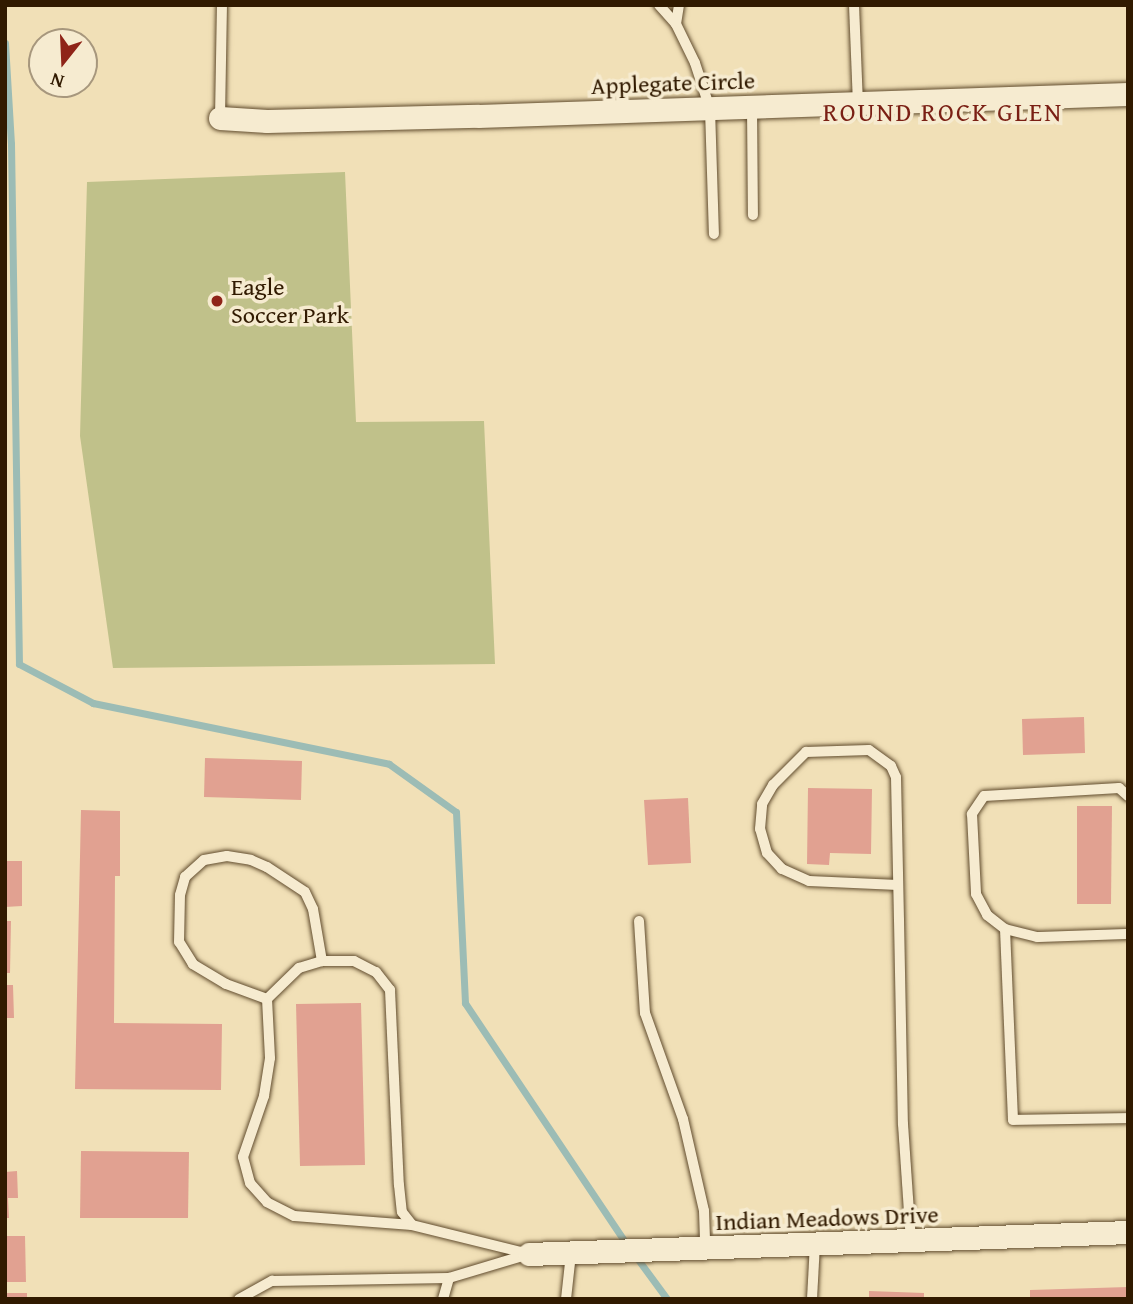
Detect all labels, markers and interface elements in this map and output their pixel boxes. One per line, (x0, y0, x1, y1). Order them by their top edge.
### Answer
north arrow (28, 28, 98, 98)
text: N (47, 66, 68, 96)
street label: Applegate Circle (590, 66, 756, 100)
district label: ROUND ROCK GLEN (825, 96, 1061, 128)
place label: Eagle Soccer Park (231, 273, 349, 329)
marker: Eagle Soccer Park (209, 293, 225, 309)
street label: Indian Meadows Drive (715, 1200, 939, 1236)

